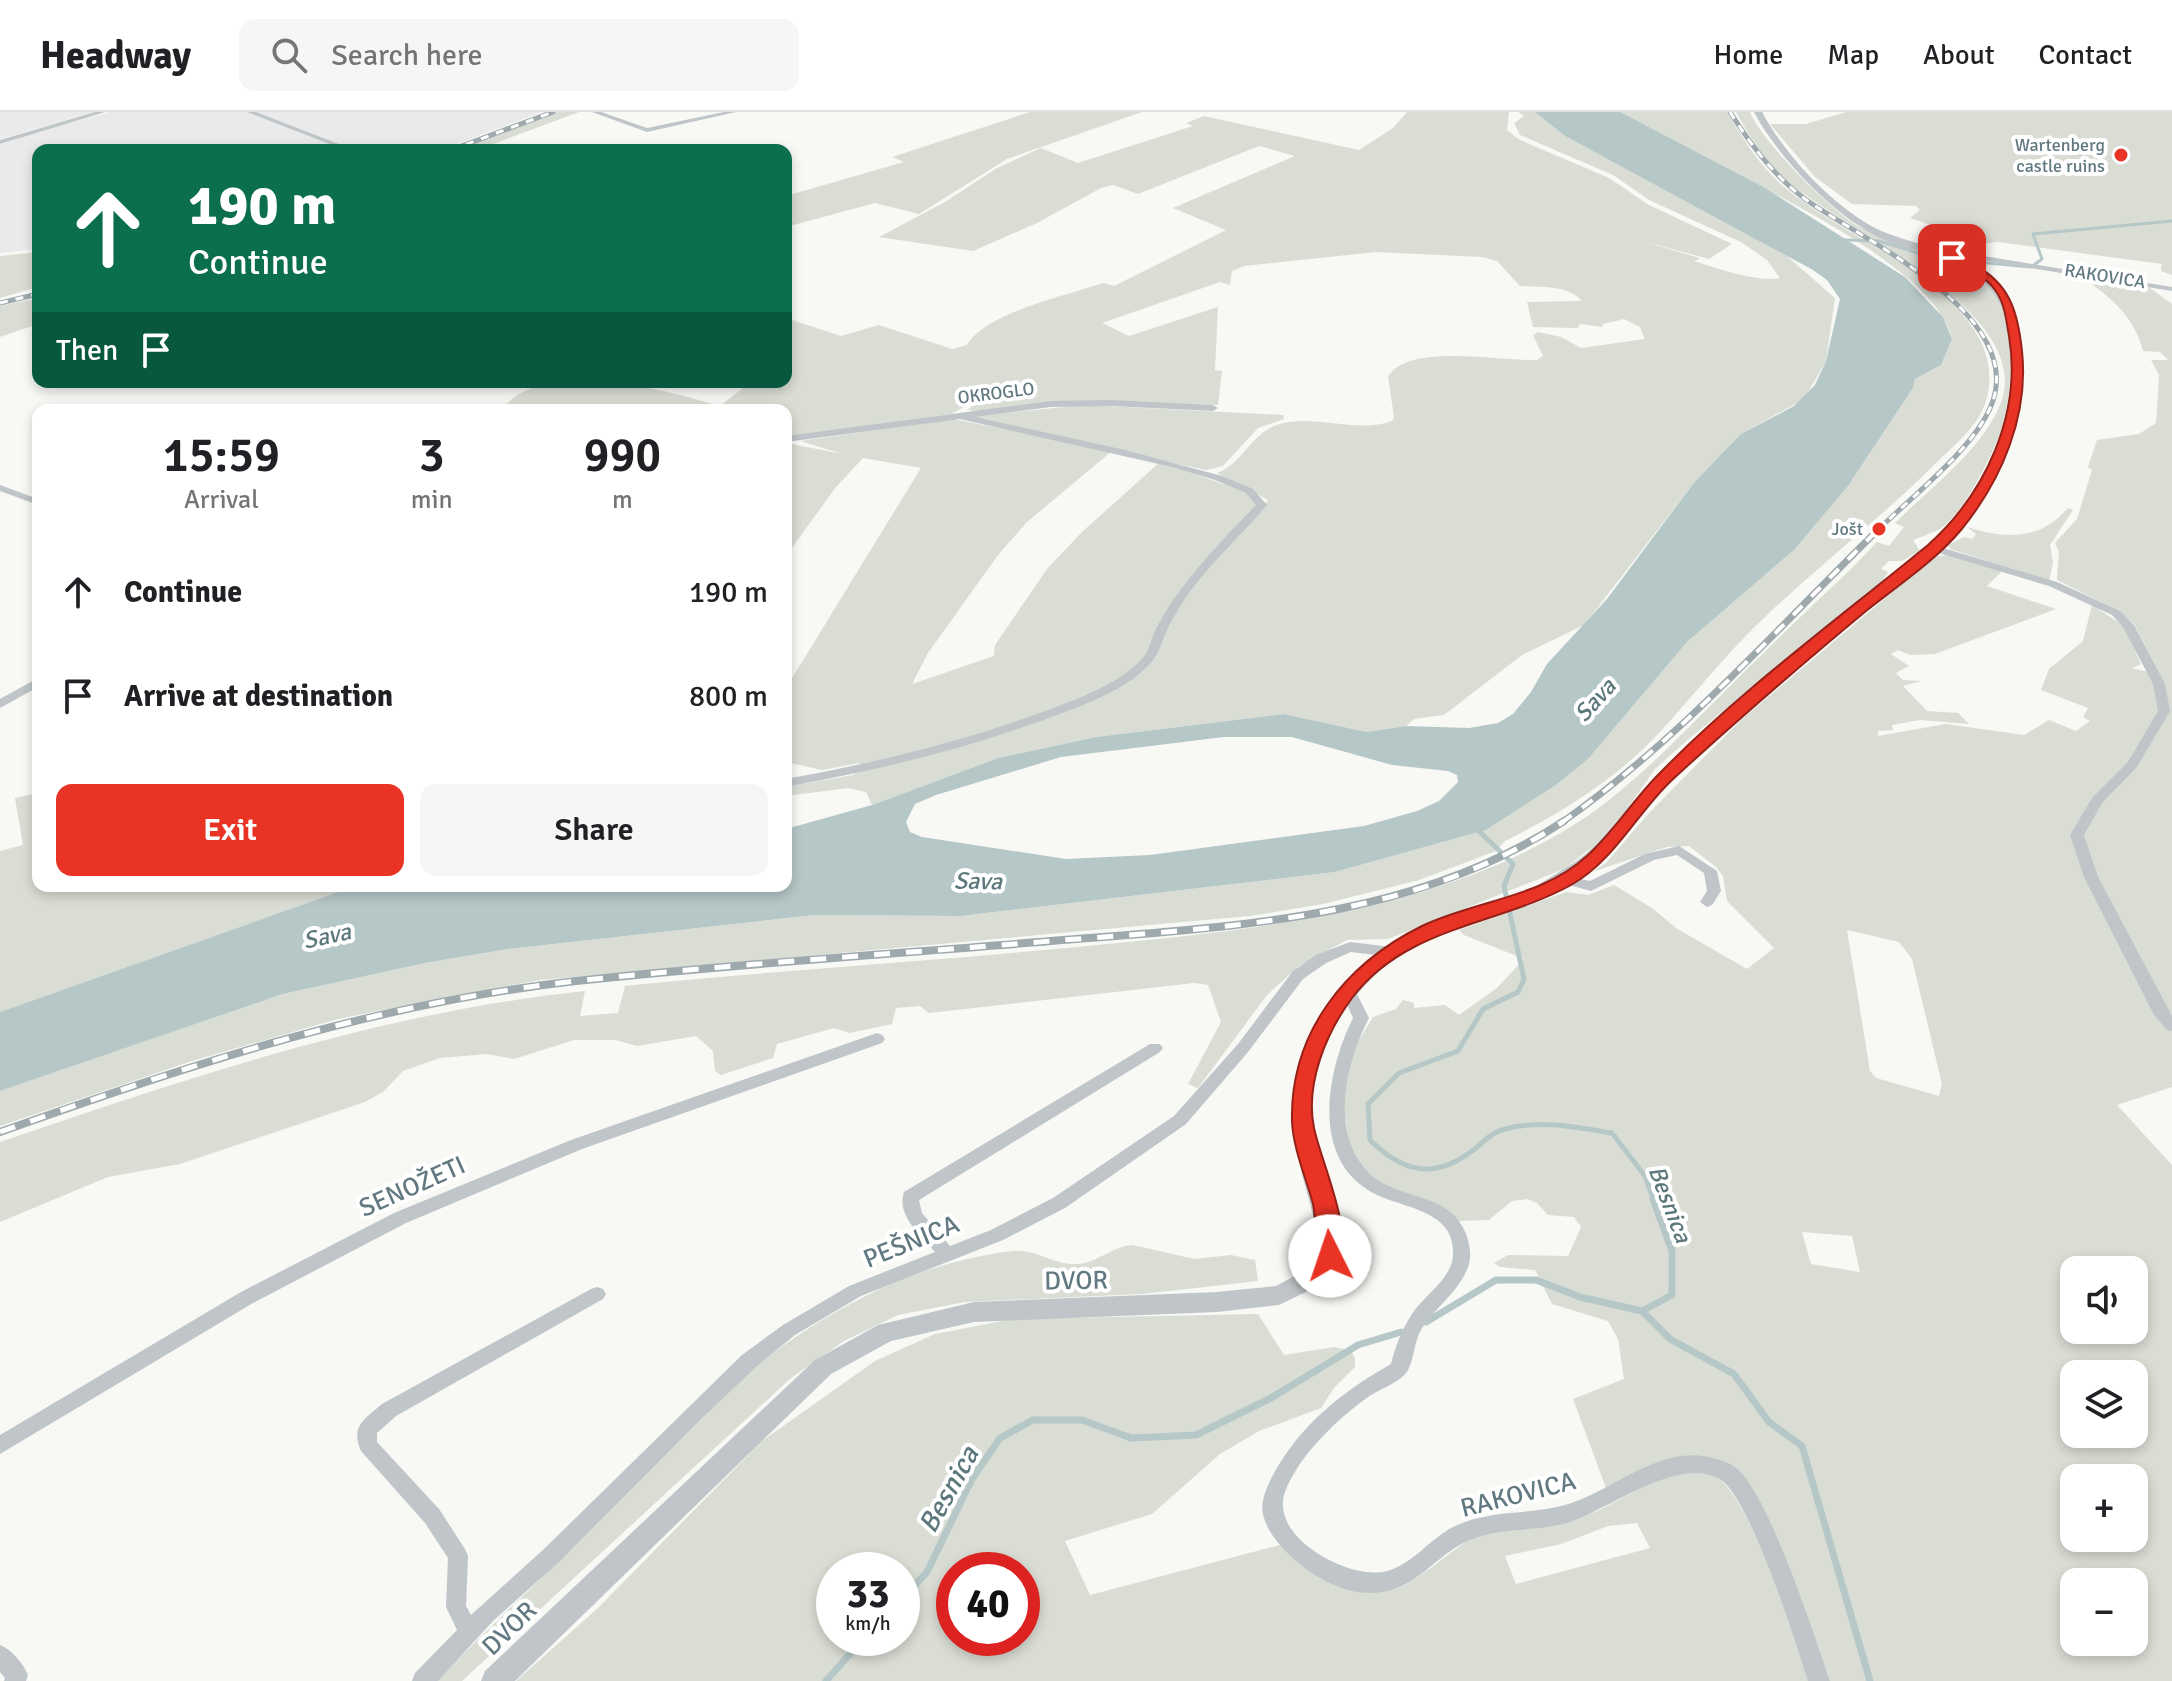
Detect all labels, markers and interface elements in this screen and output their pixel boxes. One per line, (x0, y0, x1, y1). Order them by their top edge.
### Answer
search box (239, 19, 799, 91)
text: Headway (40, 32, 191, 79)
icon: search (267, 33, 311, 77)
text: Search here (331, 37, 482, 74)
text: Home (1714, 38, 1783, 72)
text: Map (1827, 38, 1879, 72)
text: About (1923, 38, 1995, 72)
text: Contact (2039, 38, 2132, 72)
place label: Wartenberg castle ruins (2015, 134, 2105, 177)
marker: Wartenberg castle ruins (2112, 146, 2130, 164)
text: 190 m (188, 171, 336, 240)
icon: ahead (56, 176, 160, 280)
pin (1918, 224, 1986, 292)
icon: arrive (1930, 236, 1974, 280)
text: Continue (188, 240, 328, 285)
street label: RAKOVICA (2063, 259, 2147, 293)
icon: arrive (134, 328, 178, 372)
text: Then (56, 332, 118, 369)
street label: OKROGLO (956, 377, 1036, 409)
text: 15:59 (163, 426, 280, 485)
text: 3 (419, 426, 445, 485)
text: 990 (583, 426, 661, 485)
text: Arrival (184, 484, 259, 516)
text: min (411, 484, 453, 516)
text: m (612, 484, 633, 516)
place label: Jošt (1831, 518, 1863, 540)
marker: Jošt (1870, 520, 1888, 538)
icon: ahead (56, 570, 100, 614)
text: Continue (124, 574, 242, 611)
text: 190 m (689, 574, 768, 611)
water label: Sava (1568, 671, 1623, 728)
icon: arrive (56, 674, 100, 718)
text: Arrive at destination (124, 678, 393, 715)
text: 800 m (689, 678, 768, 715)
button: Exit (56, 784, 404, 876)
button: Share (420, 784, 768, 876)
water label: Sava (954, 866, 1003, 896)
water label: Sava (300, 916, 354, 956)
street label: SENOŽETI (354, 1149, 471, 1225)
water label: Besnica (1642, 1161, 1699, 1248)
street label: PEŠNICA (859, 1208, 964, 1276)
position arrow (1288, 1214, 1372, 1298)
map controls (2060, 1256, 2148, 1656)
button: sound (2060, 1256, 2148, 1344)
street label: DVOR (1044, 1264, 1108, 1298)
button: layers (2060, 1360, 2148, 1448)
water label: Besnica (911, 1440, 987, 1539)
button: + (2060, 1464, 2148, 1552)
street label: RAKOVICA (1457, 1465, 1579, 1525)
speed limit sign: 40 (936, 1552, 1040, 1656)
button: − (2060, 1568, 2148, 1656)
text: 33 (846, 1569, 890, 1619)
street label: DVOR (476, 1595, 544, 1662)
text: km/h (845, 1611, 891, 1636)

